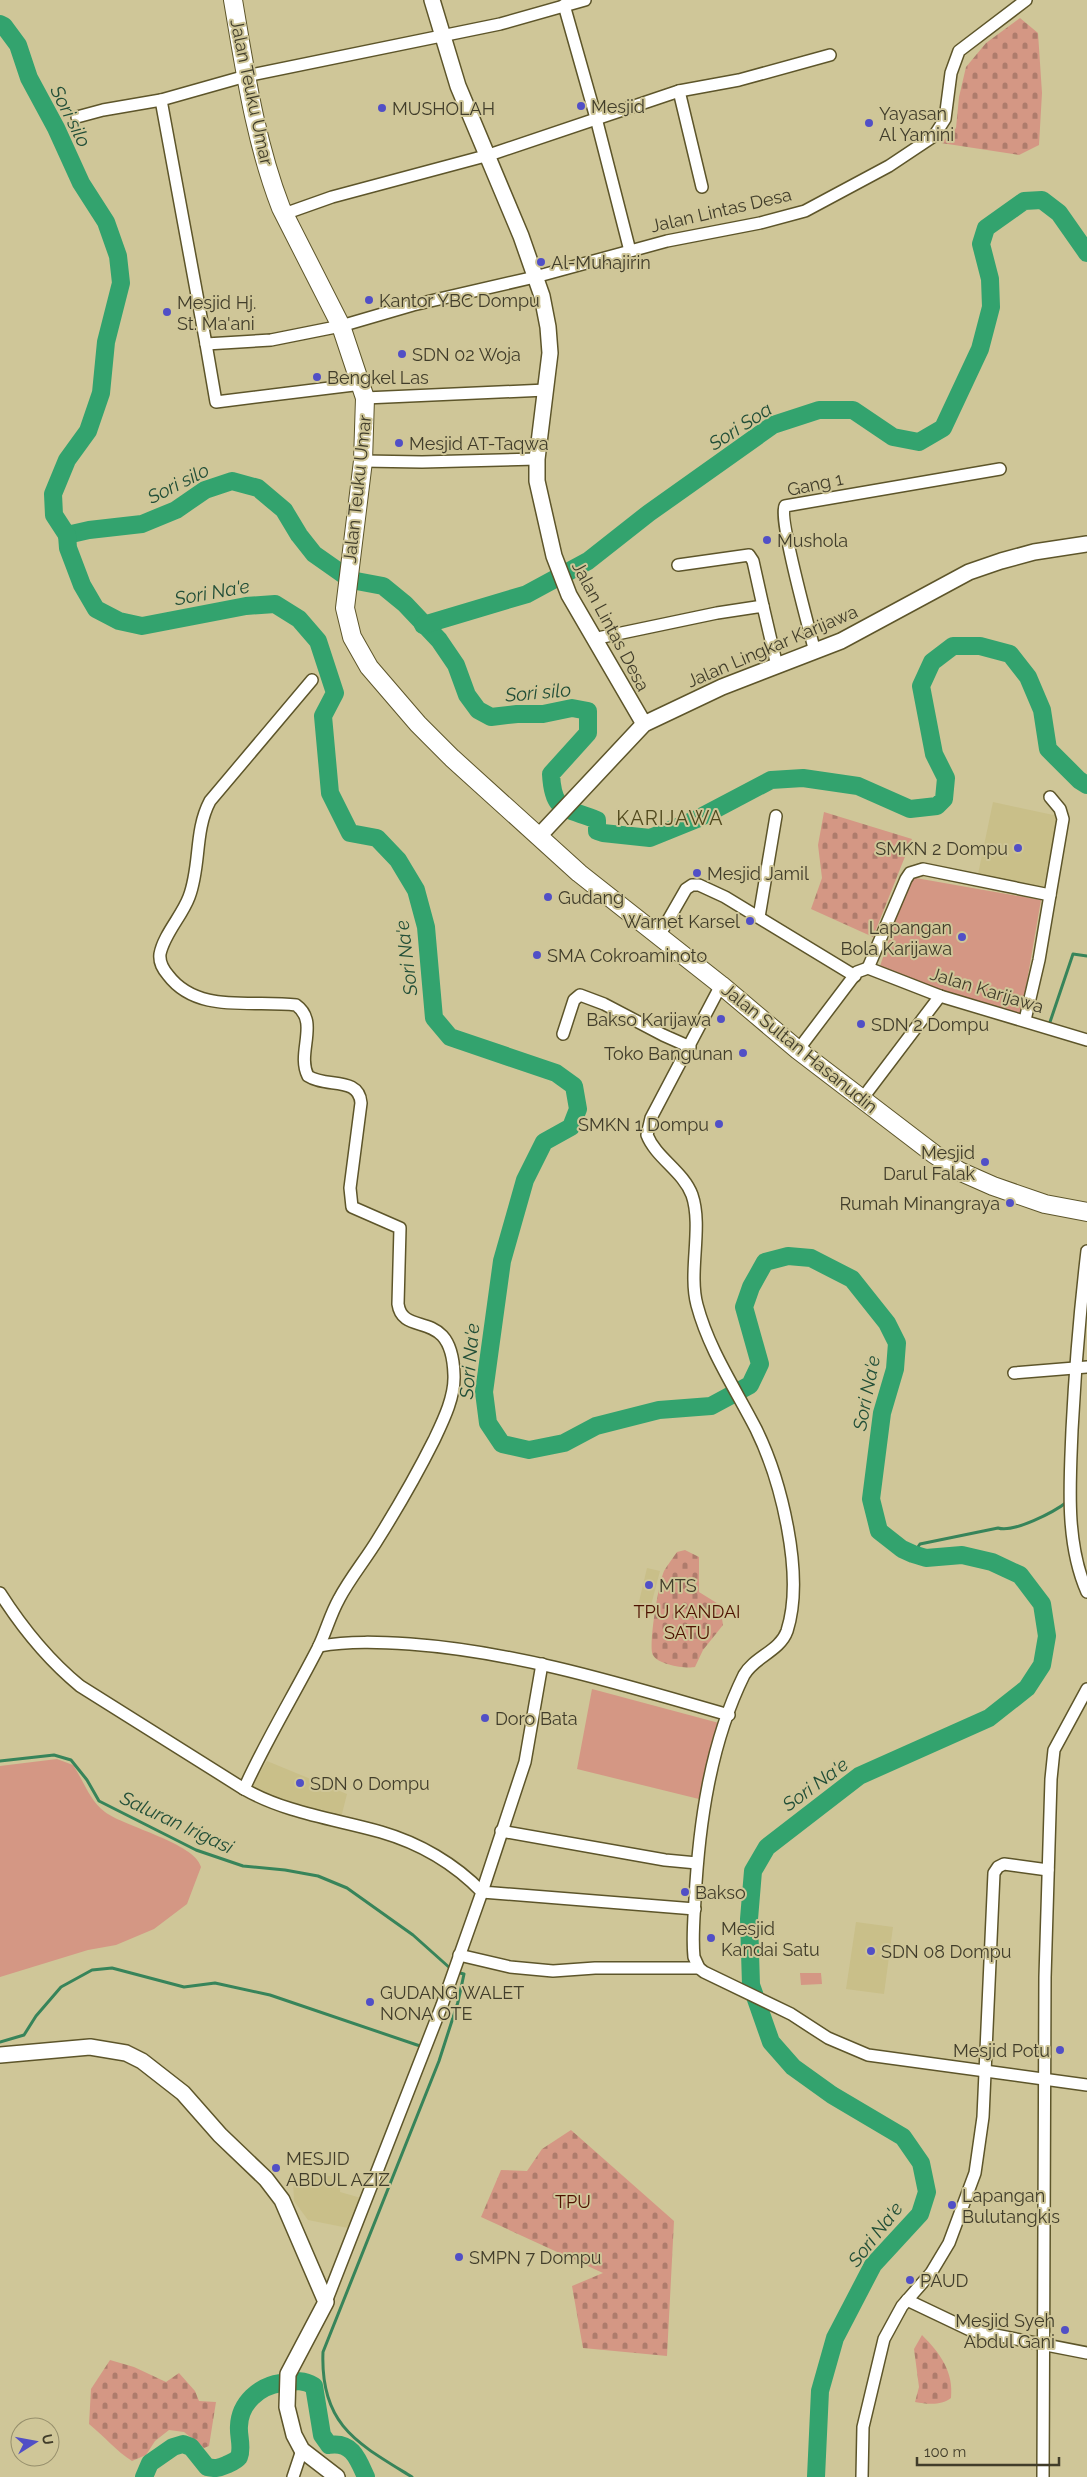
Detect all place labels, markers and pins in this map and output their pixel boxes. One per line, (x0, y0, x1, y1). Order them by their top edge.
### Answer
place label: Mesjid (591, 96, 645, 117)
place label: MUSHOLAH (392, 98, 495, 119)
marker: Mesjid (575, 100, 587, 112)
marker: MUSHOLAH (376, 102, 388, 114)
place label: Yayasan Al Yamini (879, 103, 954, 145)
marker: Yayasan Al Yamini (863, 117, 875, 129)
place label: Al-Muhajirin (551, 252, 651, 273)
marker: Al-Muhajirin (535, 256, 547, 268)
place label: Kantor YBC Dompu (379, 290, 540, 311)
place label: Mesjid Hj. St. Ma'ani (177, 292, 256, 334)
marker: Kantor YBC Dompu (363, 294, 375, 306)
marker: Mesjid Hj. St. Ma'ani (161, 306, 173, 318)
place label: SDN 02 Woja (412, 344, 521, 365)
marker: SDN 02 Woja (396, 348, 408, 360)
place label: Bengkel Las (327, 367, 429, 388)
marker: Bengkel Las (311, 371, 323, 383)
place label: Mesjid AT-Taqwa (409, 433, 549, 454)
marker: Mesjid AT-Taqwa (393, 437, 405, 449)
place label: Mushola (777, 530, 848, 551)
marker: Mushola (761, 534, 773, 546)
place label: SMKN 2 Dompu (875, 838, 1008, 859)
marker: SMKN 2 Dompu (1012, 842, 1024, 854)
place label: Mesjid Jamil (707, 863, 809, 884)
marker: Mesjid Jamil (691, 867, 703, 879)
place label: Gudang (558, 887, 624, 908)
marker: Gudang (542, 891, 554, 903)
place label: Warnet Karsel (623, 911, 740, 932)
marker: Warnet Karsel (744, 915, 756, 927)
place label: Lapangan Bola Karijawa (841, 917, 952, 959)
marker: Lapangan Bola Karijawa (956, 931, 968, 943)
place label: SMA Cokroaminoto (547, 945, 707, 966)
marker: SMA Cokroaminoto (531, 949, 543, 961)
place label: Bakso Karijawa (586, 1009, 711, 1030)
marker: Bakso Karijawa (715, 1013, 727, 1025)
place label: SDN 2 Dompu (871, 1014, 989, 1035)
marker: SDN 2 Dompu (855, 1018, 867, 1030)
place label: Toko Bangunan (604, 1043, 733, 1064)
marker: Toko Bangunan (737, 1047, 749, 1059)
place label: SMKN 1 Dompu (578, 1114, 709, 1135)
marker: SMKN 1 Dompu (713, 1118, 725, 1130)
place label: Mesjid Darul Falak (883, 1142, 975, 1184)
marker: Mesjid Darul Falak (979, 1156, 991, 1168)
place label: Rumah Minangraya (840, 1193, 1000, 1214)
marker: Rumah Minangraya (1004, 1197, 1016, 1209)
place label: MTS (659, 1575, 697, 1596)
marker: MTS (643, 1579, 655, 1591)
place label: Doro Bata (495, 1708, 577, 1729)
marker: Doro Bata (479, 1712, 491, 1724)
place label: SDN 0 Dompu (310, 1773, 430, 1794)
marker: SDN 0 Dompu (294, 1777, 306, 1789)
place label: Bakso (695, 1882, 746, 1903)
marker: Bakso (679, 1886, 691, 1898)
place label: Mesjid Kandai Satu (721, 1918, 820, 1960)
marker: Mesjid Kandai Satu (705, 1932, 717, 1944)
place label: SDN 08 Dompu (881, 1941, 1011, 1962)
marker: SDN 08 Dompu (865, 1945, 877, 1957)
place label: GUDANG WALET NONA OTE (380, 1982, 524, 2024)
marker: GUDANG WALET NONA OTE (364, 1996, 376, 2008)
place label: Mesjid Potu (953, 2040, 1050, 2061)
marker: Mesjid Potu (1054, 2044, 1066, 2056)
place label: MESJID ABDUL AZIZ (286, 2148, 390, 2190)
marker: MESJID ABDUL AZIZ (270, 2162, 282, 2174)
place label: Lapangan Bulutangkis (962, 2185, 1060, 2227)
marker: Lapangan Bulutangkis (946, 2199, 958, 2211)
place label: SMPN 7 Dompu (469, 2247, 602, 2268)
marker: SMPN 7 Dompu (453, 2251, 465, 2263)
place label: PAUD (920, 2270, 969, 2291)
marker: PAUD (904, 2274, 916, 2286)
place label: Mesjid Syeh Abdul Gani (955, 2310, 1055, 2352)
marker: Mesjid Syeh Abdul Gani (1059, 2324, 1071, 2336)

